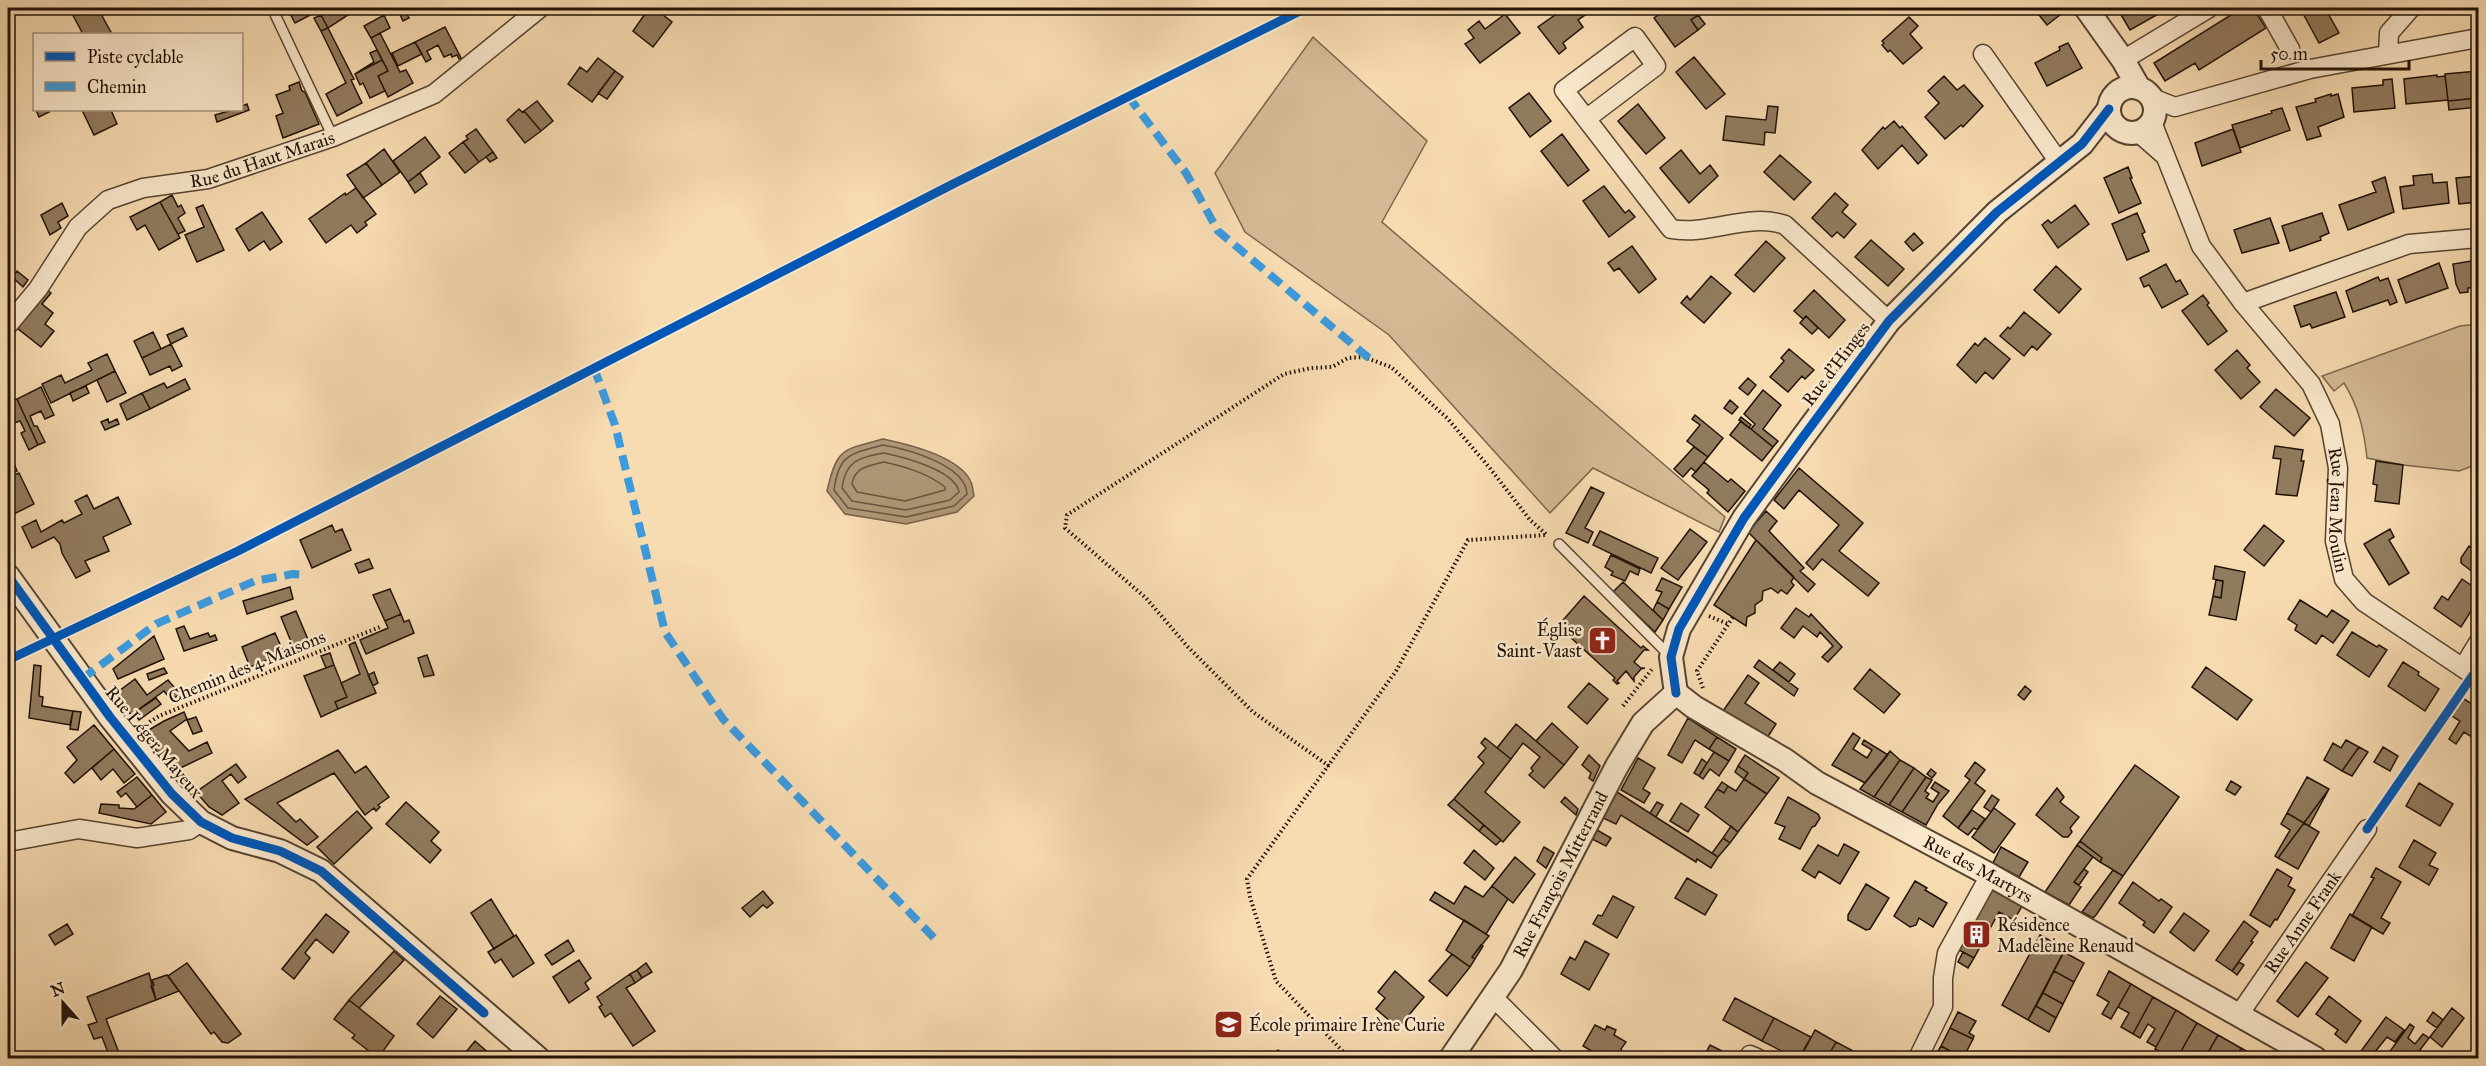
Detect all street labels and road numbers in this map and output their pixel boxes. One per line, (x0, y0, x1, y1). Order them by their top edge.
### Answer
street label: Rue du Haut Marais (188, 126, 338, 192)
street label: Rue d'Hinges (1797, 318, 1876, 411)
street label: Rue Jean Moulin (2323, 446, 2353, 575)
street label: Chemin des 4 Maisons (165, 625, 329, 709)
street label: Rue Léger Mayeux (100, 681, 207, 803)
street label: Rue François Mitterrand (1508, 788, 1613, 962)
street label: Rue des Martyrs (1919, 830, 2037, 908)
street label: Rue Anne Frank (2260, 866, 2346, 978)

